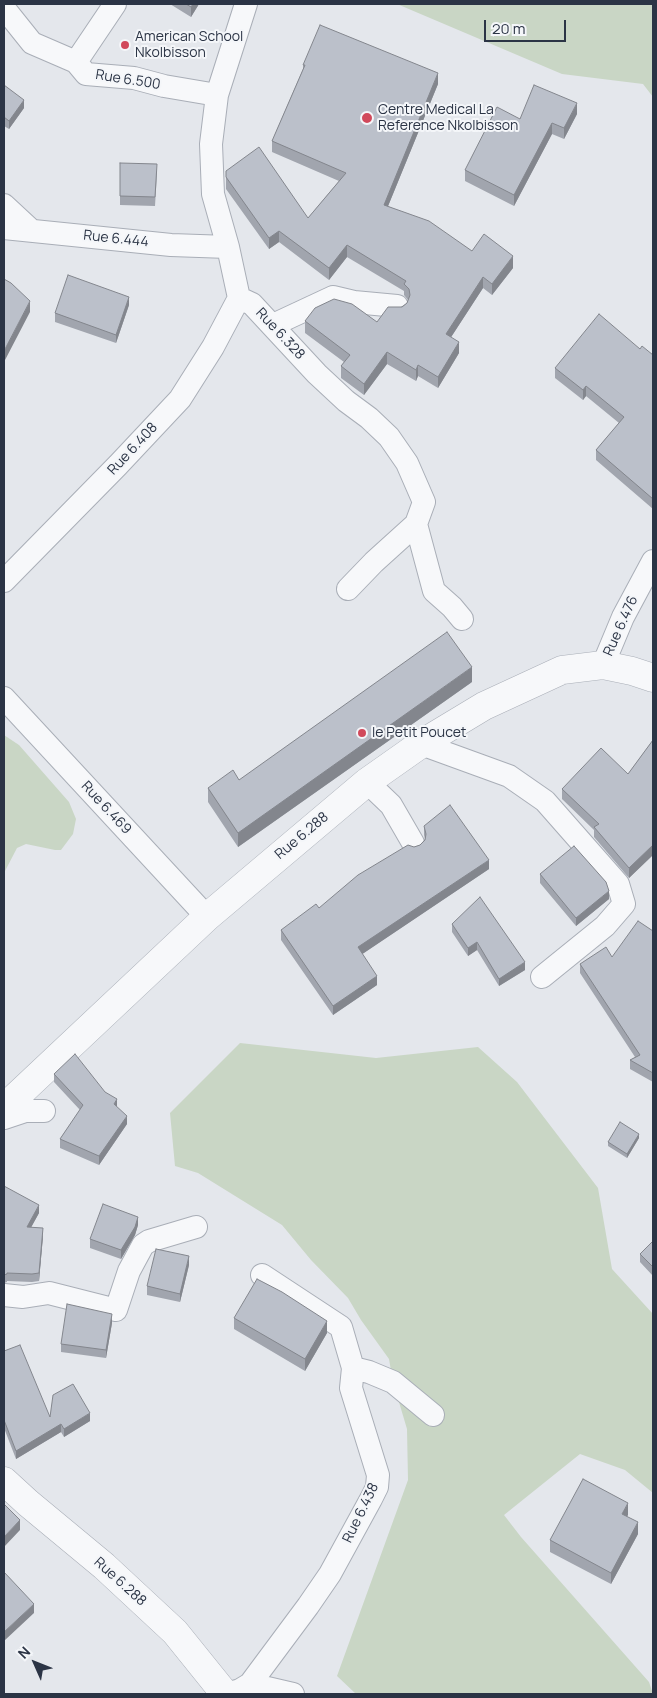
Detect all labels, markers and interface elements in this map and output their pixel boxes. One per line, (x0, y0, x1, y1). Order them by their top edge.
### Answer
scale bar (487, 10, 570, 42)
text: 20 m (492, 18, 525, 39)
place label: American School Nkolbisson (135, 29, 243, 62)
marker: American School Nkolbisson (119, 39, 131, 51)
street label: Rue 6.500 (94, 67, 162, 93)
place label: Centre Medical La Reference Nkolbisson (378, 102, 518, 134)
marker: Centre Medical La Reference Nkolbisson (360, 111, 374, 125)
street label: Rue 6.444 (83, 227, 149, 251)
street label: Rue 6.328 (252, 305, 308, 363)
street label: Rue 6.408 (105, 419, 161, 479)
street label: Rue 6.476 (600, 593, 642, 659)
place label: le Petit Poucet (372, 725, 466, 741)
marker: le Petit Poucet (356, 727, 368, 739)
street label: Rue 6.469 (77, 778, 135, 838)
street label: Rue 6.288 (272, 809, 332, 863)
street label: Rue 6.438 (339, 1480, 383, 1546)
street label: Rue 6.288 (90, 1554, 150, 1610)
north arrow (10, 1638, 60, 1688)
text: N (14, 1642, 34, 1662)

